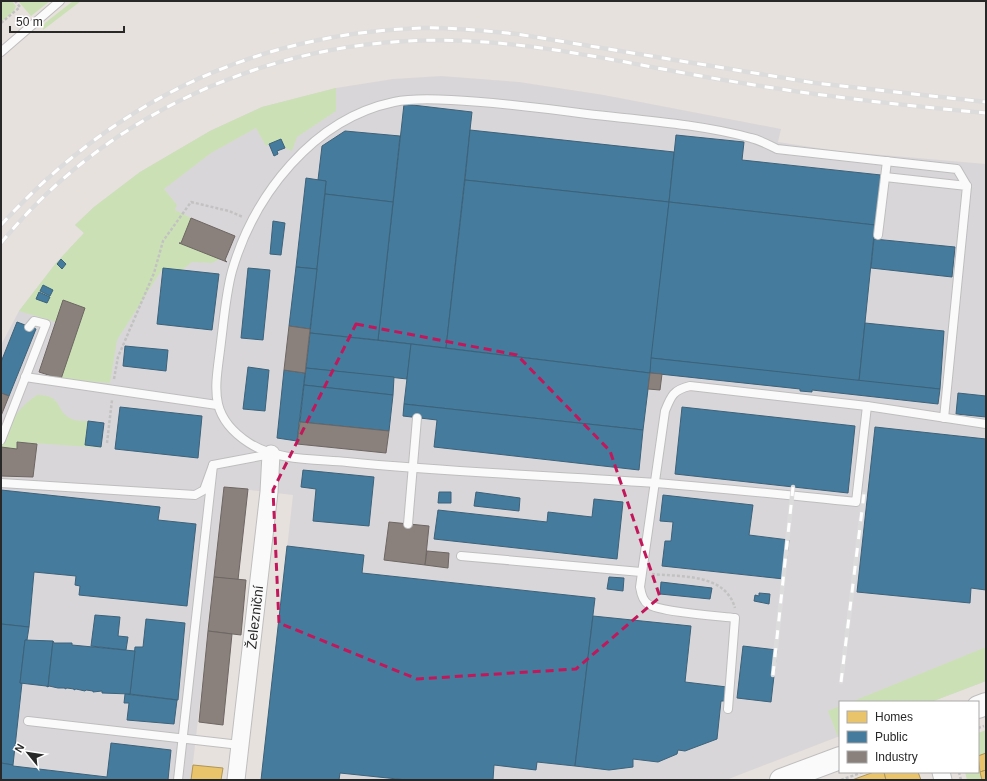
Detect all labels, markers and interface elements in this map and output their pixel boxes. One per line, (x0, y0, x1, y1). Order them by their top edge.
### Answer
scale bar (10, 8, 124, 34)
text: 50 m (16, 15, 43, 29)
street label: Železniční (243, 584, 266, 650)
legend (839, 701, 979, 773)
text: Homes (875, 710, 913, 724)
text: Public (875, 730, 908, 744)
north arrow (8, 733, 48, 773)
text: N (12, 742, 27, 754)
text: Industry (875, 750, 918, 764)

